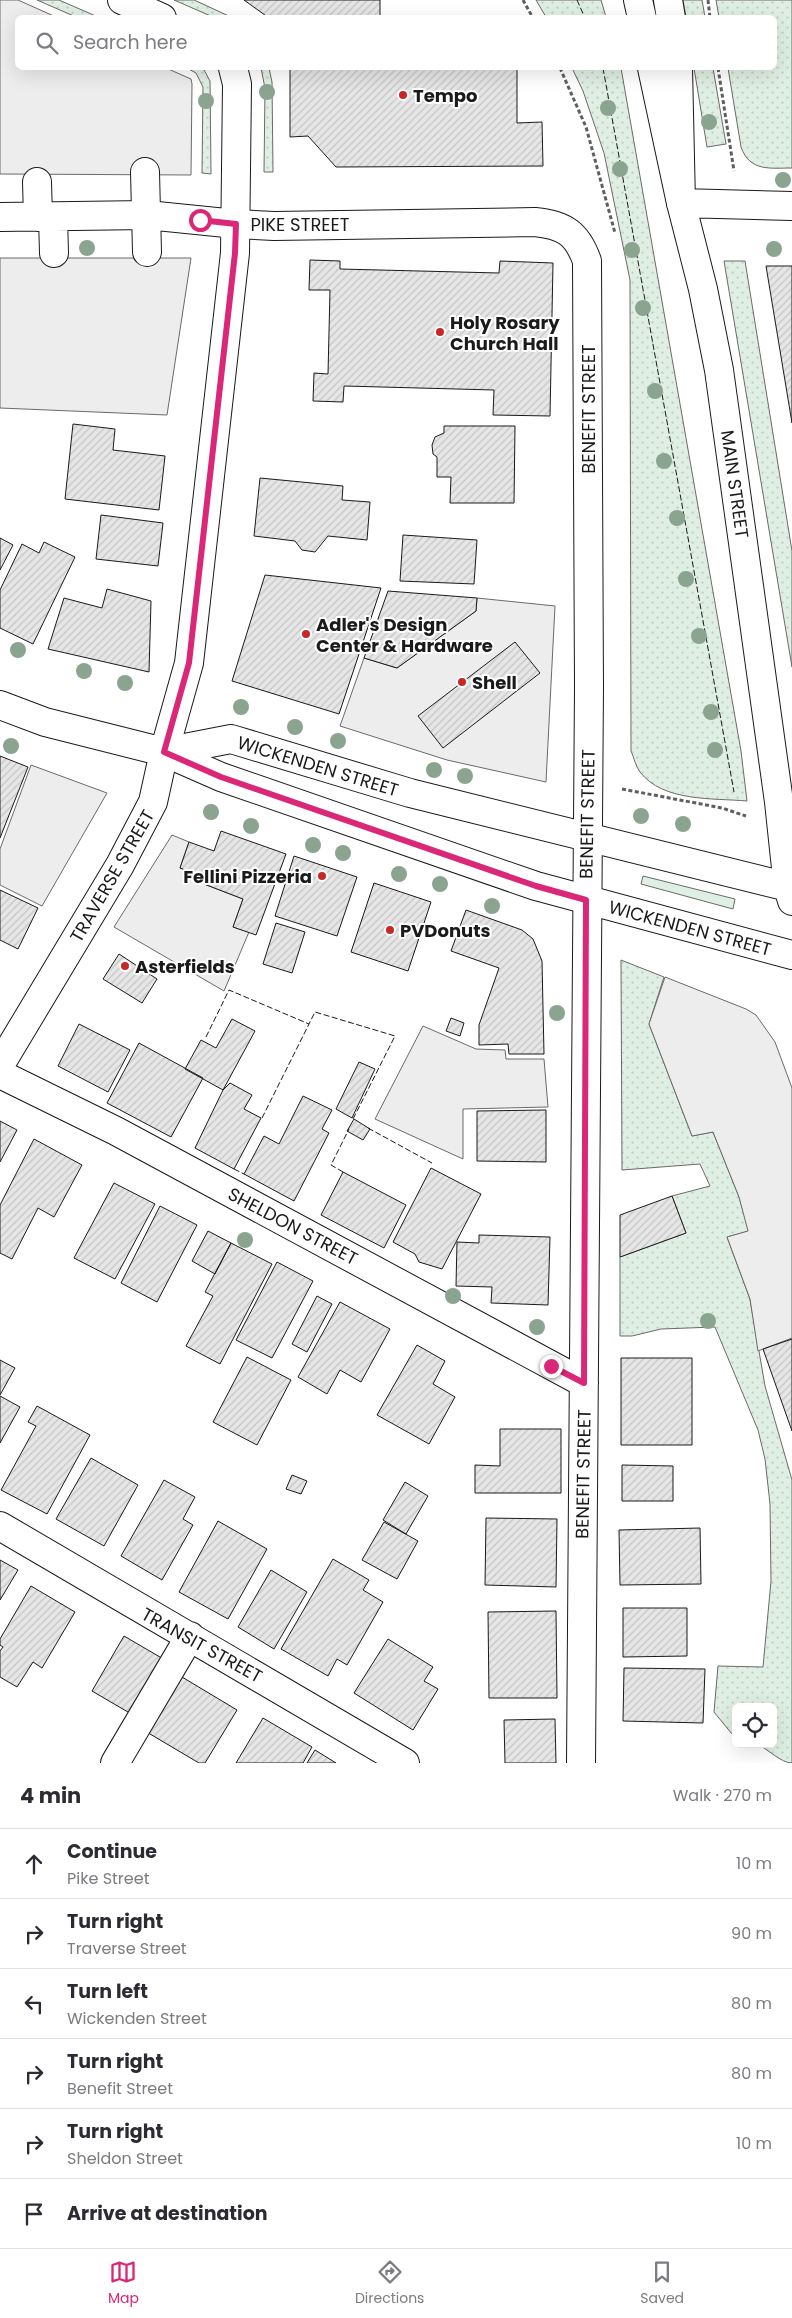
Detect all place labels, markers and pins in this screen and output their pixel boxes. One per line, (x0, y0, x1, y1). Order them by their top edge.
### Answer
place label: Tempo (413, 83, 477, 108)
marker: Tempo (397, 89, 409, 101)
place label: Holy Rosary Church Hall (450, 310, 560, 356)
marker: Holy Rosary Church Hall (434, 326, 446, 338)
place label: Adler's Design Center & Hardware (316, 612, 493, 658)
marker: Adler's Design Center & Hardware (300, 628, 312, 640)
place label: Shell (472, 670, 517, 695)
marker: Shell (456, 676, 468, 688)
place label: Fellini Pizzeria (183, 864, 312, 889)
marker: Fellini Pizzeria (316, 870, 328, 882)
place label: PVDonuts (400, 918, 491, 943)
marker: PVDonuts (384, 924, 396, 936)
place label: Asterfields (135, 954, 235, 979)
marker: Asterfields (119, 960, 131, 972)

